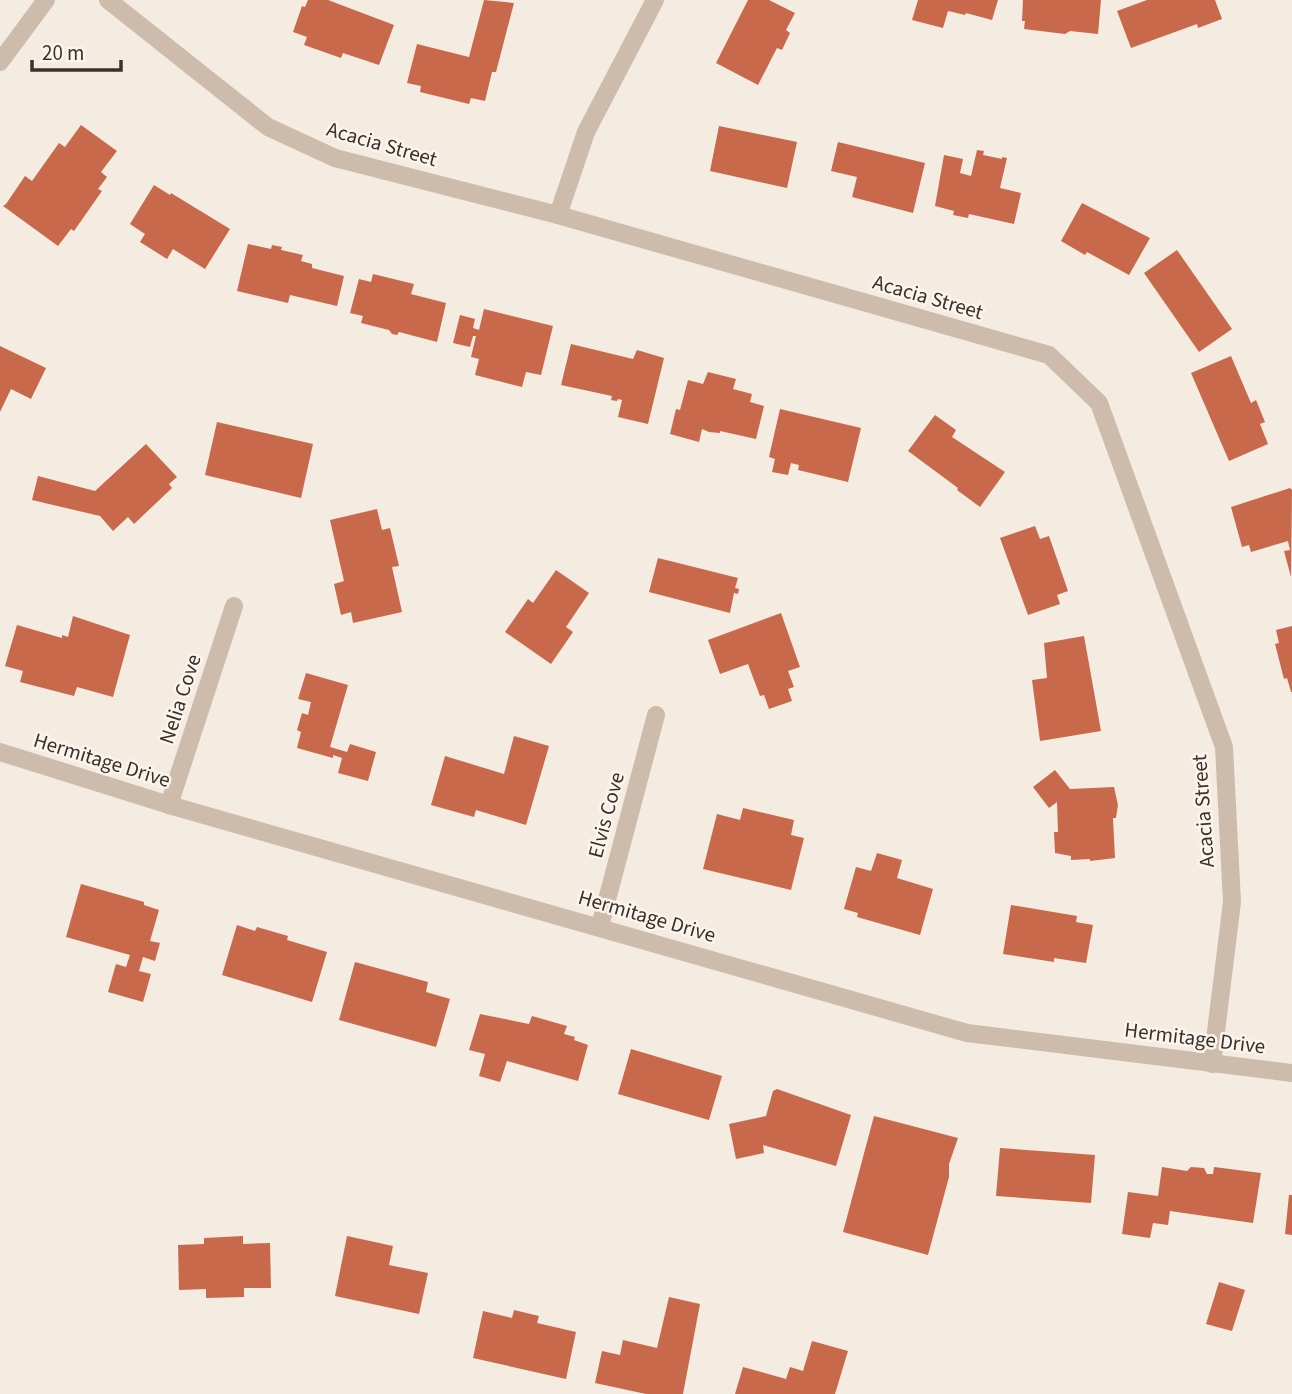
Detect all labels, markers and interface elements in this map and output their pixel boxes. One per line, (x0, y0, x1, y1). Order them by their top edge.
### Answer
scale bar (32, 28, 121, 72)
text: 20 m (42, 38, 84, 68)
street label: Acacia Street (323, 114, 441, 174)
street label: Acacia Street (869, 267, 987, 327)
street label: Nelia Cove (151, 650, 209, 748)
street label: Hermitage Drive (30, 725, 174, 795)
street label: Acacia Street (1184, 753, 1222, 869)
street label: Elvis Cove (580, 769, 632, 861)
street label: Hermitage Drive (575, 882, 719, 950)
street label: Hermitage Drive (1123, 1014, 1267, 1062)

